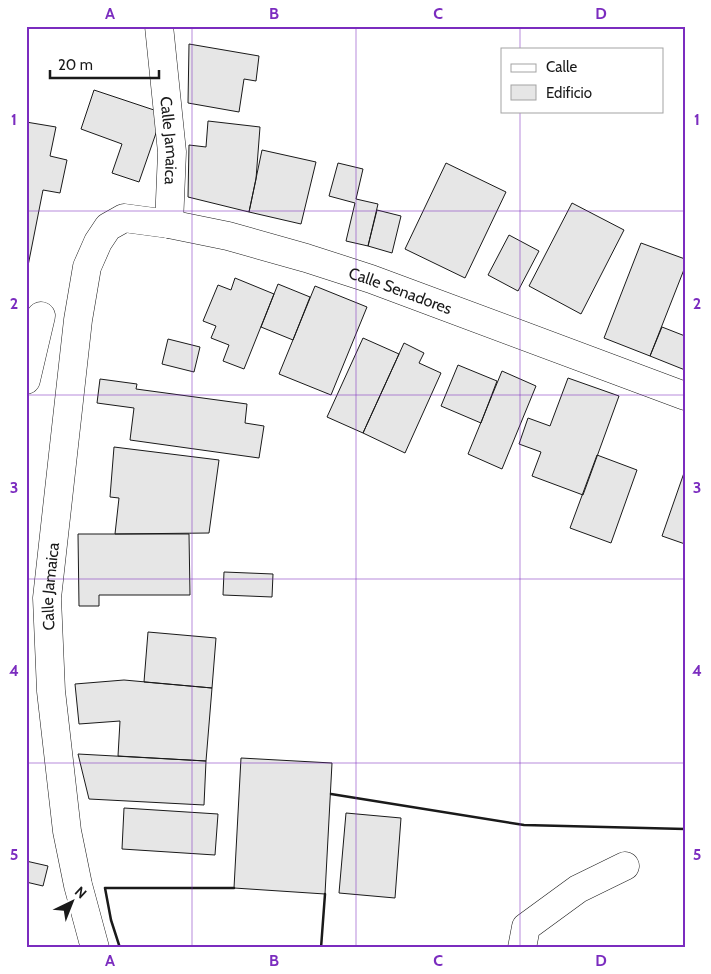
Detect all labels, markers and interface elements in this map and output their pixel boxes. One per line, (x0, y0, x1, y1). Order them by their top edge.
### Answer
text: A (105, 4, 115, 23)
text: B (269, 4, 279, 23)
text: C (433, 4, 443, 23)
text: D (595, 4, 607, 23)
scale bar (50, 48, 159, 80)
legend (501, 48, 664, 112)
text: 20 m (58, 56, 93, 74)
text: Calle (546, 58, 577, 76)
text: Edificio (546, 84, 592, 102)
street label: Calle Jamaica (157, 95, 182, 185)
text: 1 (11, 110, 17, 129)
text: 1 (694, 110, 700, 129)
street label: Calle Senadores (346, 263, 455, 318)
text: 2 (10, 294, 18, 313)
text: 2 (693, 294, 701, 313)
text: 3 (10, 478, 18, 497)
text: 3 (693, 478, 701, 497)
street label: Calle Jamaica (37, 541, 63, 631)
text: 4 (9, 661, 19, 680)
text: 4 (692, 661, 702, 680)
text: 5 (10, 845, 18, 864)
text: 5 (693, 845, 701, 864)
north arrow (48, 876, 98, 926)
text: N (71, 883, 91, 902)
text: A (105, 951, 115, 970)
text: B (269, 951, 279, 970)
text: C (433, 951, 443, 970)
text: D (595, 951, 607, 970)

